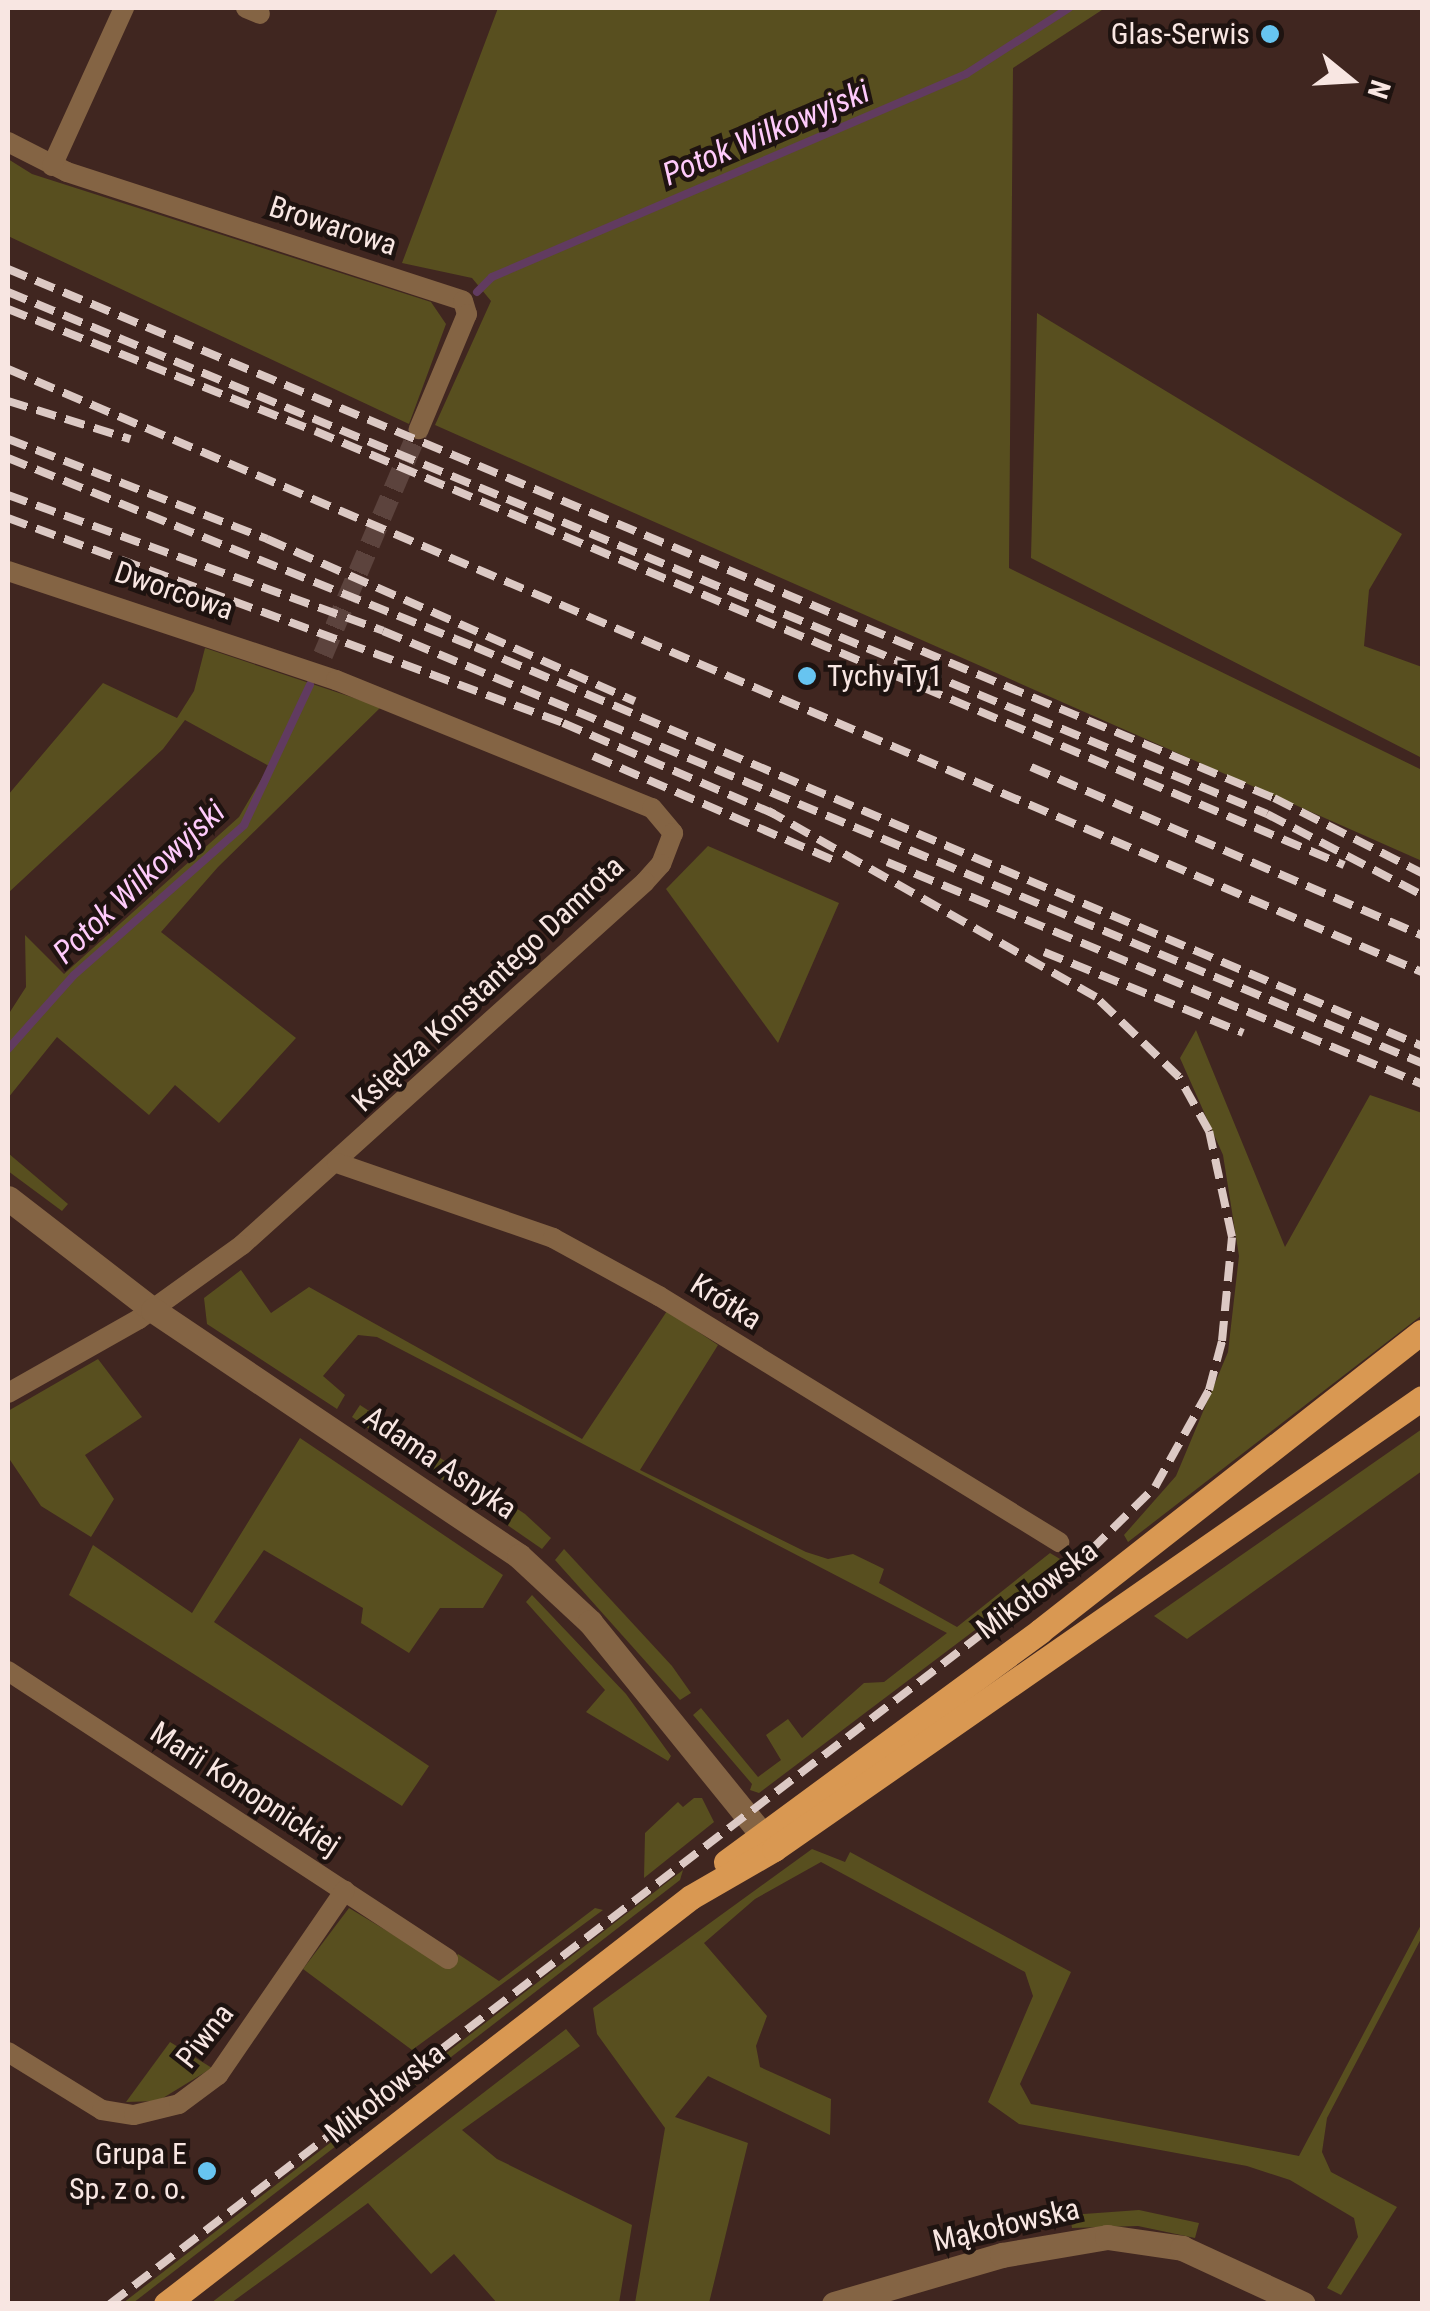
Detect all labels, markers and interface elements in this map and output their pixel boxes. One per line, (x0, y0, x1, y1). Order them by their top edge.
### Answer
place label: Glas-Serwis (1111, 16, 1250, 52)
marker: Glas-Serwis (1259, 23, 1281, 45)
north arrow (1300, 30, 1400, 130)
water label: Potok Wilkowyjski (657, 72, 875, 194)
text: N (1361, 76, 1397, 103)
street label: Browarowa (265, 188, 401, 264)
street label: Dworcowa (110, 554, 238, 628)
place label: Tychy Ty1 (827, 658, 943, 694)
marker: Tychy Ty1 (796, 665, 818, 687)
water label: Potok Wilkowyjski (45, 793, 233, 971)
street label: Księdza Konstantego Damrota (345, 849, 631, 1119)
street label: Krótka (684, 1266, 768, 1338)
street label: Adama Asnyka (357, 1399, 523, 1527)
street label: Mikołowska (970, 1533, 1104, 1647)
street label: Marii Konopnickiej (143, 1714, 347, 1864)
street label: Piwna (169, 1997, 241, 2075)
street label: Mikołowska (318, 2035, 452, 2151)
place label: Grupa E Sp. z o. o. (69, 2136, 187, 2206)
marker: Grupa E Sp. z o. o. (196, 2160, 218, 2182)
street label: Mąkołowska (929, 2191, 1083, 2259)

